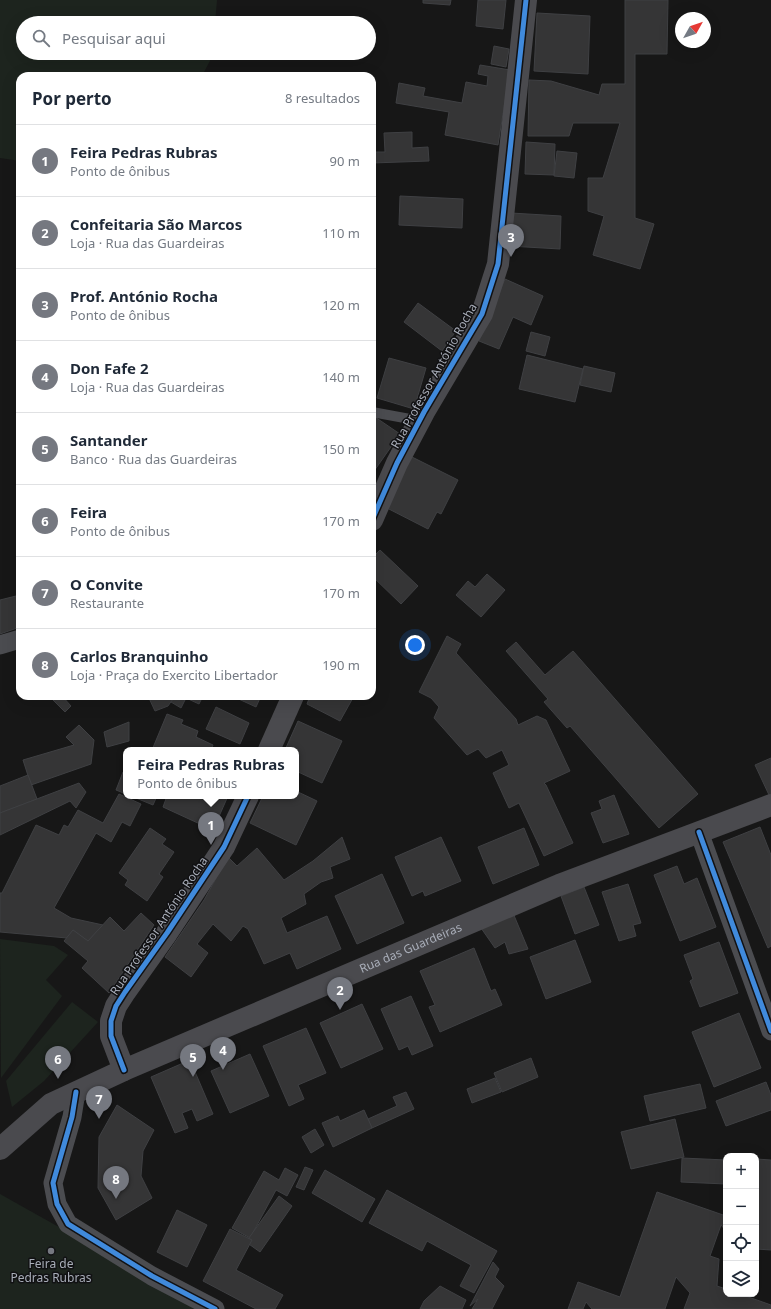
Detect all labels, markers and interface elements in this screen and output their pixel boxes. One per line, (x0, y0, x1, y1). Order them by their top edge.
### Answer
north arrow (675, 12, 711, 48)
search box (16, 16, 376, 60)
icon: search (30, 27, 52, 49)
text: Pesquisar aqui (62, 28, 166, 48)
text: Por perto (32, 87, 112, 110)
text: 8 resultados (285, 89, 360, 107)
text: Feira Pedras Rubras (70, 142, 218, 162)
text: 1 (41, 152, 49, 170)
text: 90 m (330, 152, 360, 170)
text: Ponto de ônibus (70, 162, 170, 180)
text: Confeitaria São Marcos (70, 214, 242, 234)
text: 2 (41, 224, 49, 242)
text: 110 m (322, 224, 360, 242)
pin: 3 (498, 224, 524, 257)
text: Loja · Rua das Guardeiras (70, 234, 224, 252)
text: Prof. António Rocha (70, 286, 218, 306)
text: 3 (41, 296, 49, 314)
text: 120 m (322, 296, 360, 314)
street label: Rua Professor António Rocha (386, 300, 481, 452)
text: Ponto de ônibus (70, 306, 170, 324)
text: Don Fafe 2 (70, 358, 148, 378)
text: 4 (41, 368, 49, 386)
text: 140 m (322, 368, 360, 386)
text: Loja · Rua das Guardeiras (70, 378, 224, 396)
text: Santander (70, 430, 147, 450)
text: 5 (41, 440, 49, 458)
text: 150 m (322, 440, 360, 458)
text: Banco · Rua das Guardeiras (70, 450, 237, 468)
text: Feira (70, 502, 107, 522)
text: 6 (41, 512, 49, 530)
text: 170 m (322, 512, 360, 530)
text: Ponto de ônibus (70, 522, 170, 540)
text: O Convite (70, 574, 143, 594)
text: 7 (41, 584, 49, 602)
text: 170 m (322, 584, 360, 602)
text: Restaurante (70, 594, 144, 612)
your location (405, 635, 425, 655)
text: Carlos Branquinho (70, 646, 208, 666)
text: 8 (41, 656, 49, 674)
text: 190 m (322, 656, 360, 674)
text: Loja · Praça do Exercito Libertador (70, 666, 278, 684)
popup (123, 747, 299, 799)
text: Feira Pedras Rubras (137, 754, 285, 774)
text: Ponto de ônibus (137, 774, 237, 792)
pin: 1 (198, 812, 224, 845)
street label: Rua Professor António Rocha (106, 853, 211, 998)
street label: Rua das Guardeiras (357, 918, 465, 977)
pin: 2 (327, 977, 353, 1010)
pin: 4 (210, 1037, 236, 1070)
pin: 5 (180, 1044, 206, 1077)
pin: 6 (45, 1046, 71, 1079)
pin: 7 (86, 1086, 112, 1119)
map controls (723, 1153, 759, 1297)
button: + (723, 1153, 759, 1189)
pin: 8 (103, 1166, 129, 1199)
button: − (723, 1189, 759, 1225)
button: locate (723, 1225, 759, 1261)
marker: Feira de Pedras Rubras (46, 1246, 56, 1256)
place label: Feira de Pedras Rubras (10, 1255, 92, 1286)
button: layers (723, 1261, 759, 1297)

